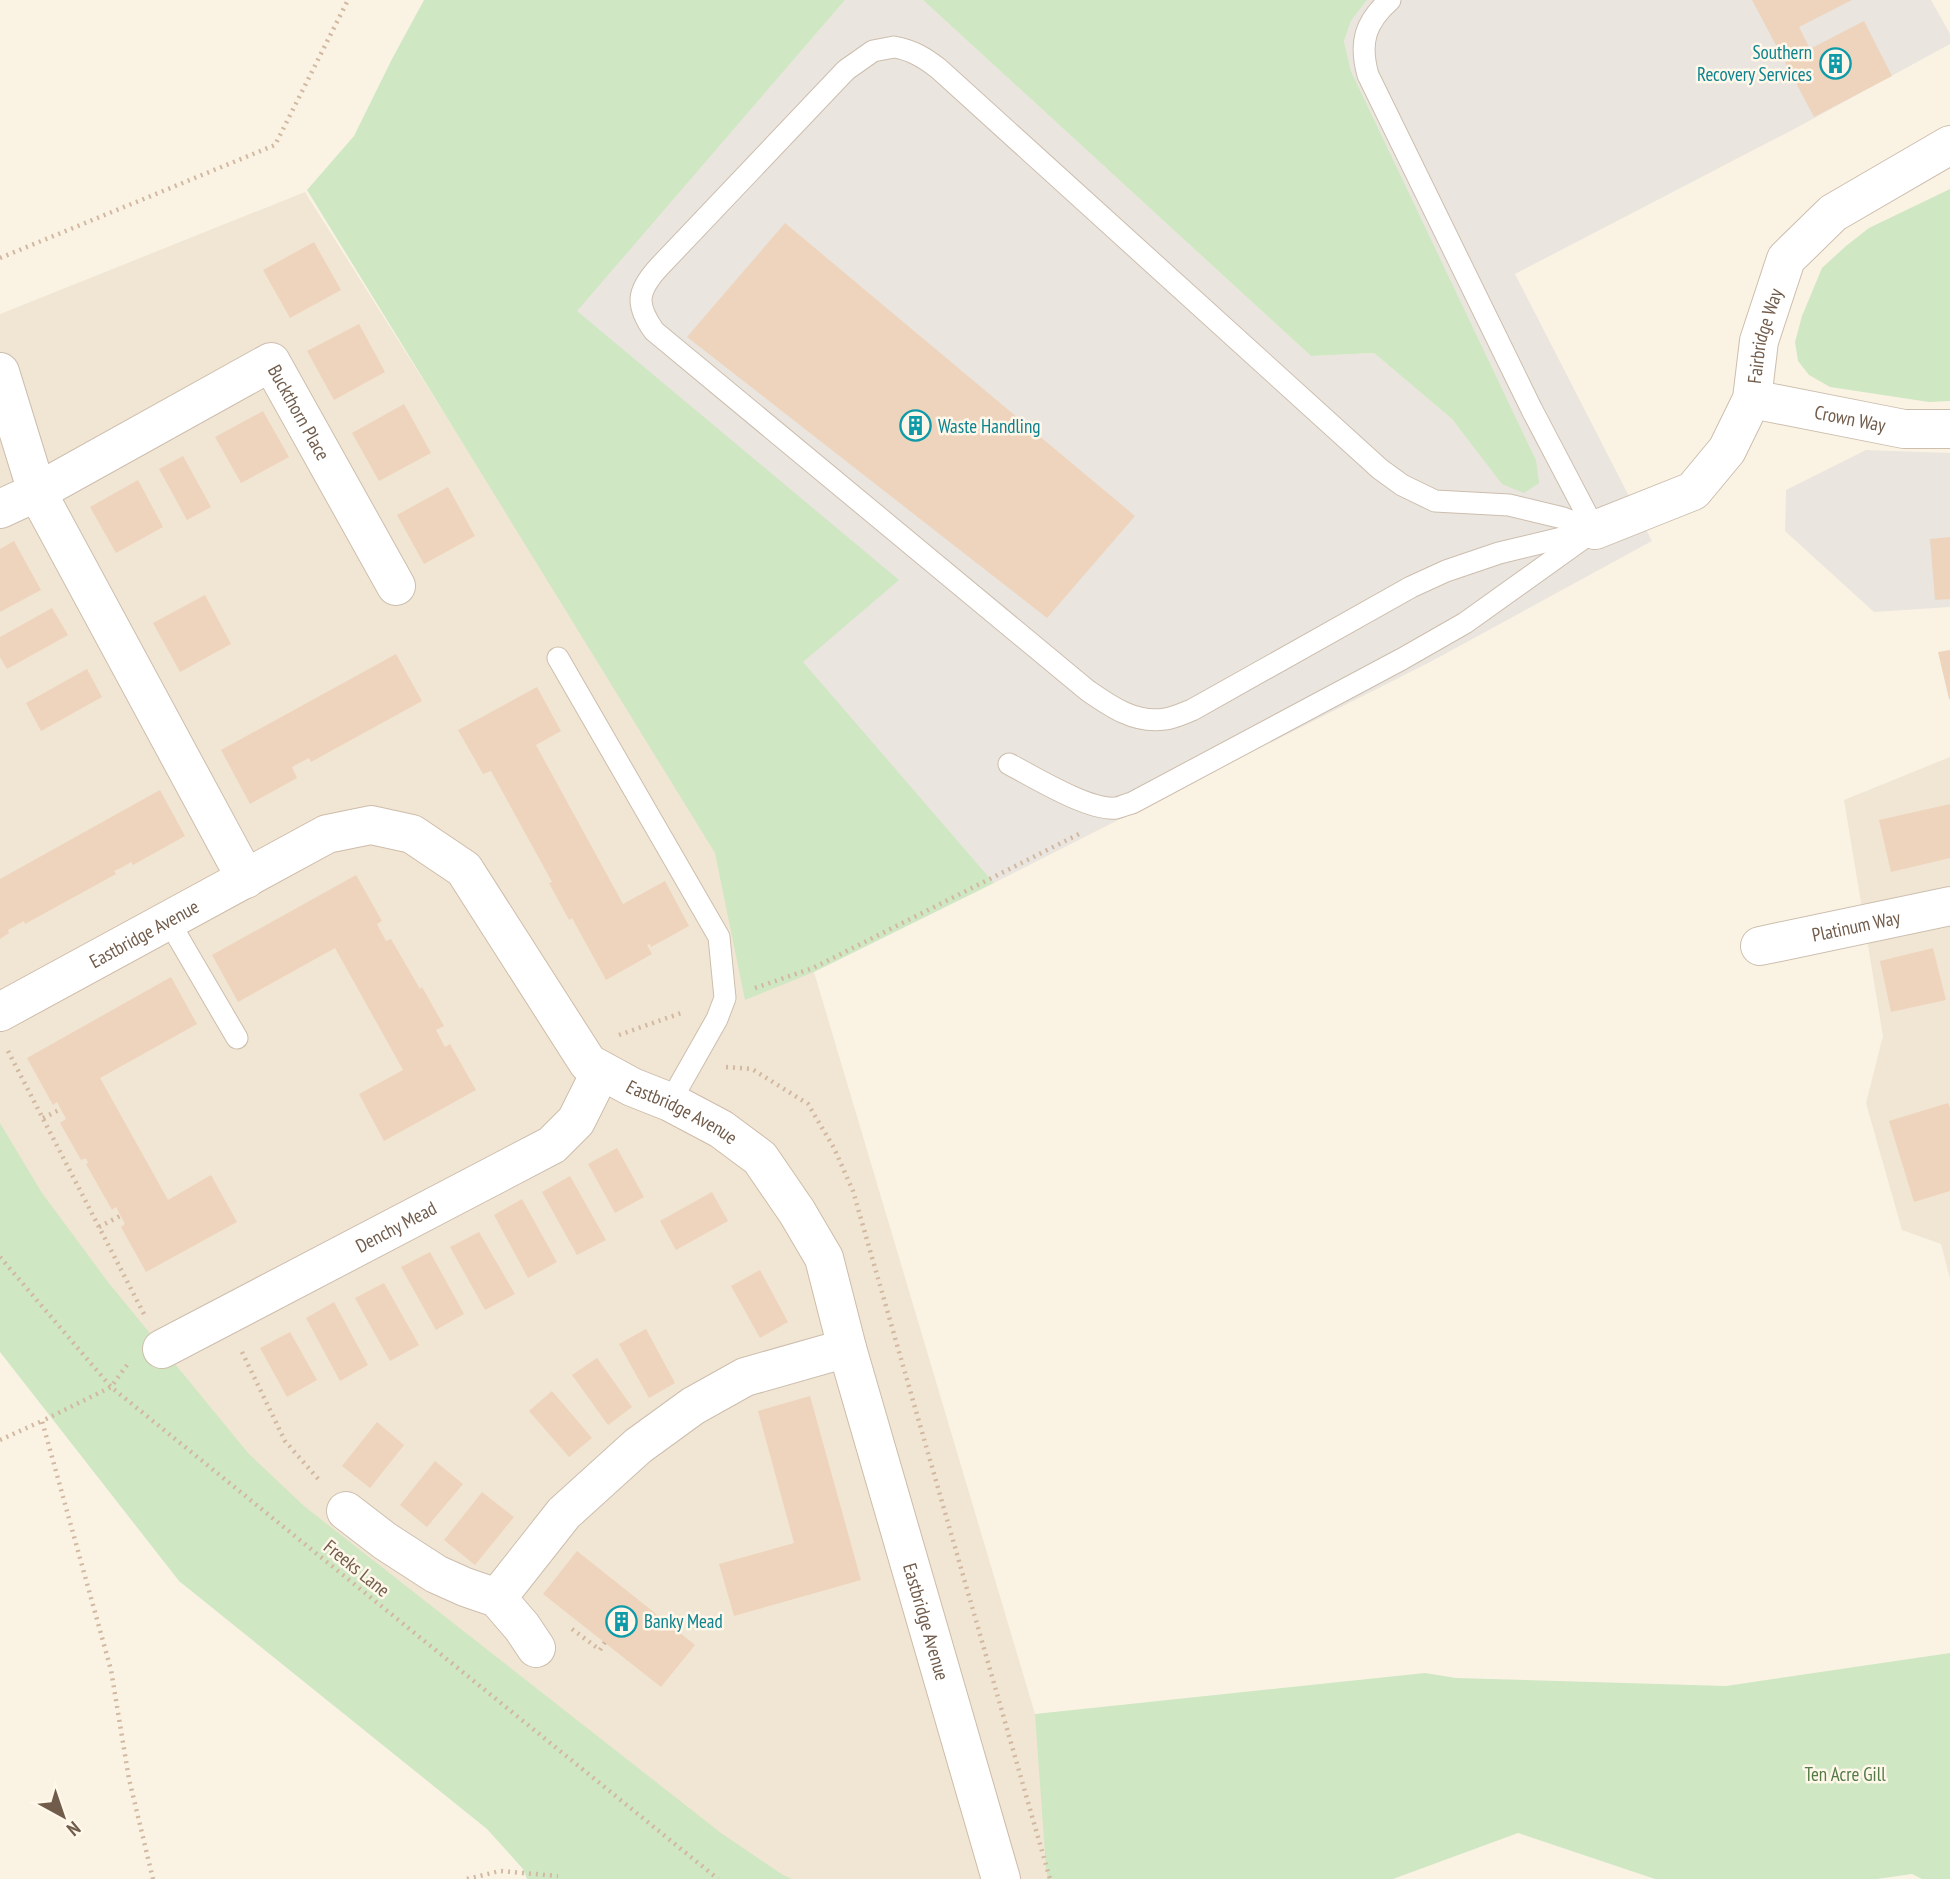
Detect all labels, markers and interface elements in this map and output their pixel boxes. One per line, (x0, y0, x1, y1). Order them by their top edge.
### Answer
place label: Southern Recovery Services (1697, 40, 1812, 86)
building icon: Southern Recovery Services (1818, 46, 1852, 80)
street label: Fairbridge Way (1742, 284, 1788, 385)
street label: Buckthorn Place (263, 360, 335, 464)
street label: Crown Way (1813, 400, 1889, 437)
building icon: Waste Handling (898, 409, 932, 443)
place label: Waste Handling (938, 414, 1041, 438)
street label: Eastbridge Avenue (85, 894, 203, 973)
street label: Platinum Way (1810, 905, 1903, 947)
street label: Eastbridge Avenue (622, 1074, 742, 1149)
street label: Denchy Mead (351, 1196, 440, 1258)
street label: Freeks Lane (319, 1534, 395, 1602)
street label: Eastbridge Avenue (898, 1560, 955, 1683)
building icon: Banky Mead (604, 1604, 638, 1638)
place label: Banky Mead (644, 1609, 723, 1633)
park label: Ten Acre Gill (1804, 1762, 1886, 1786)
north arrow (28, 1781, 98, 1851)
text: N (62, 1817, 86, 1842)

